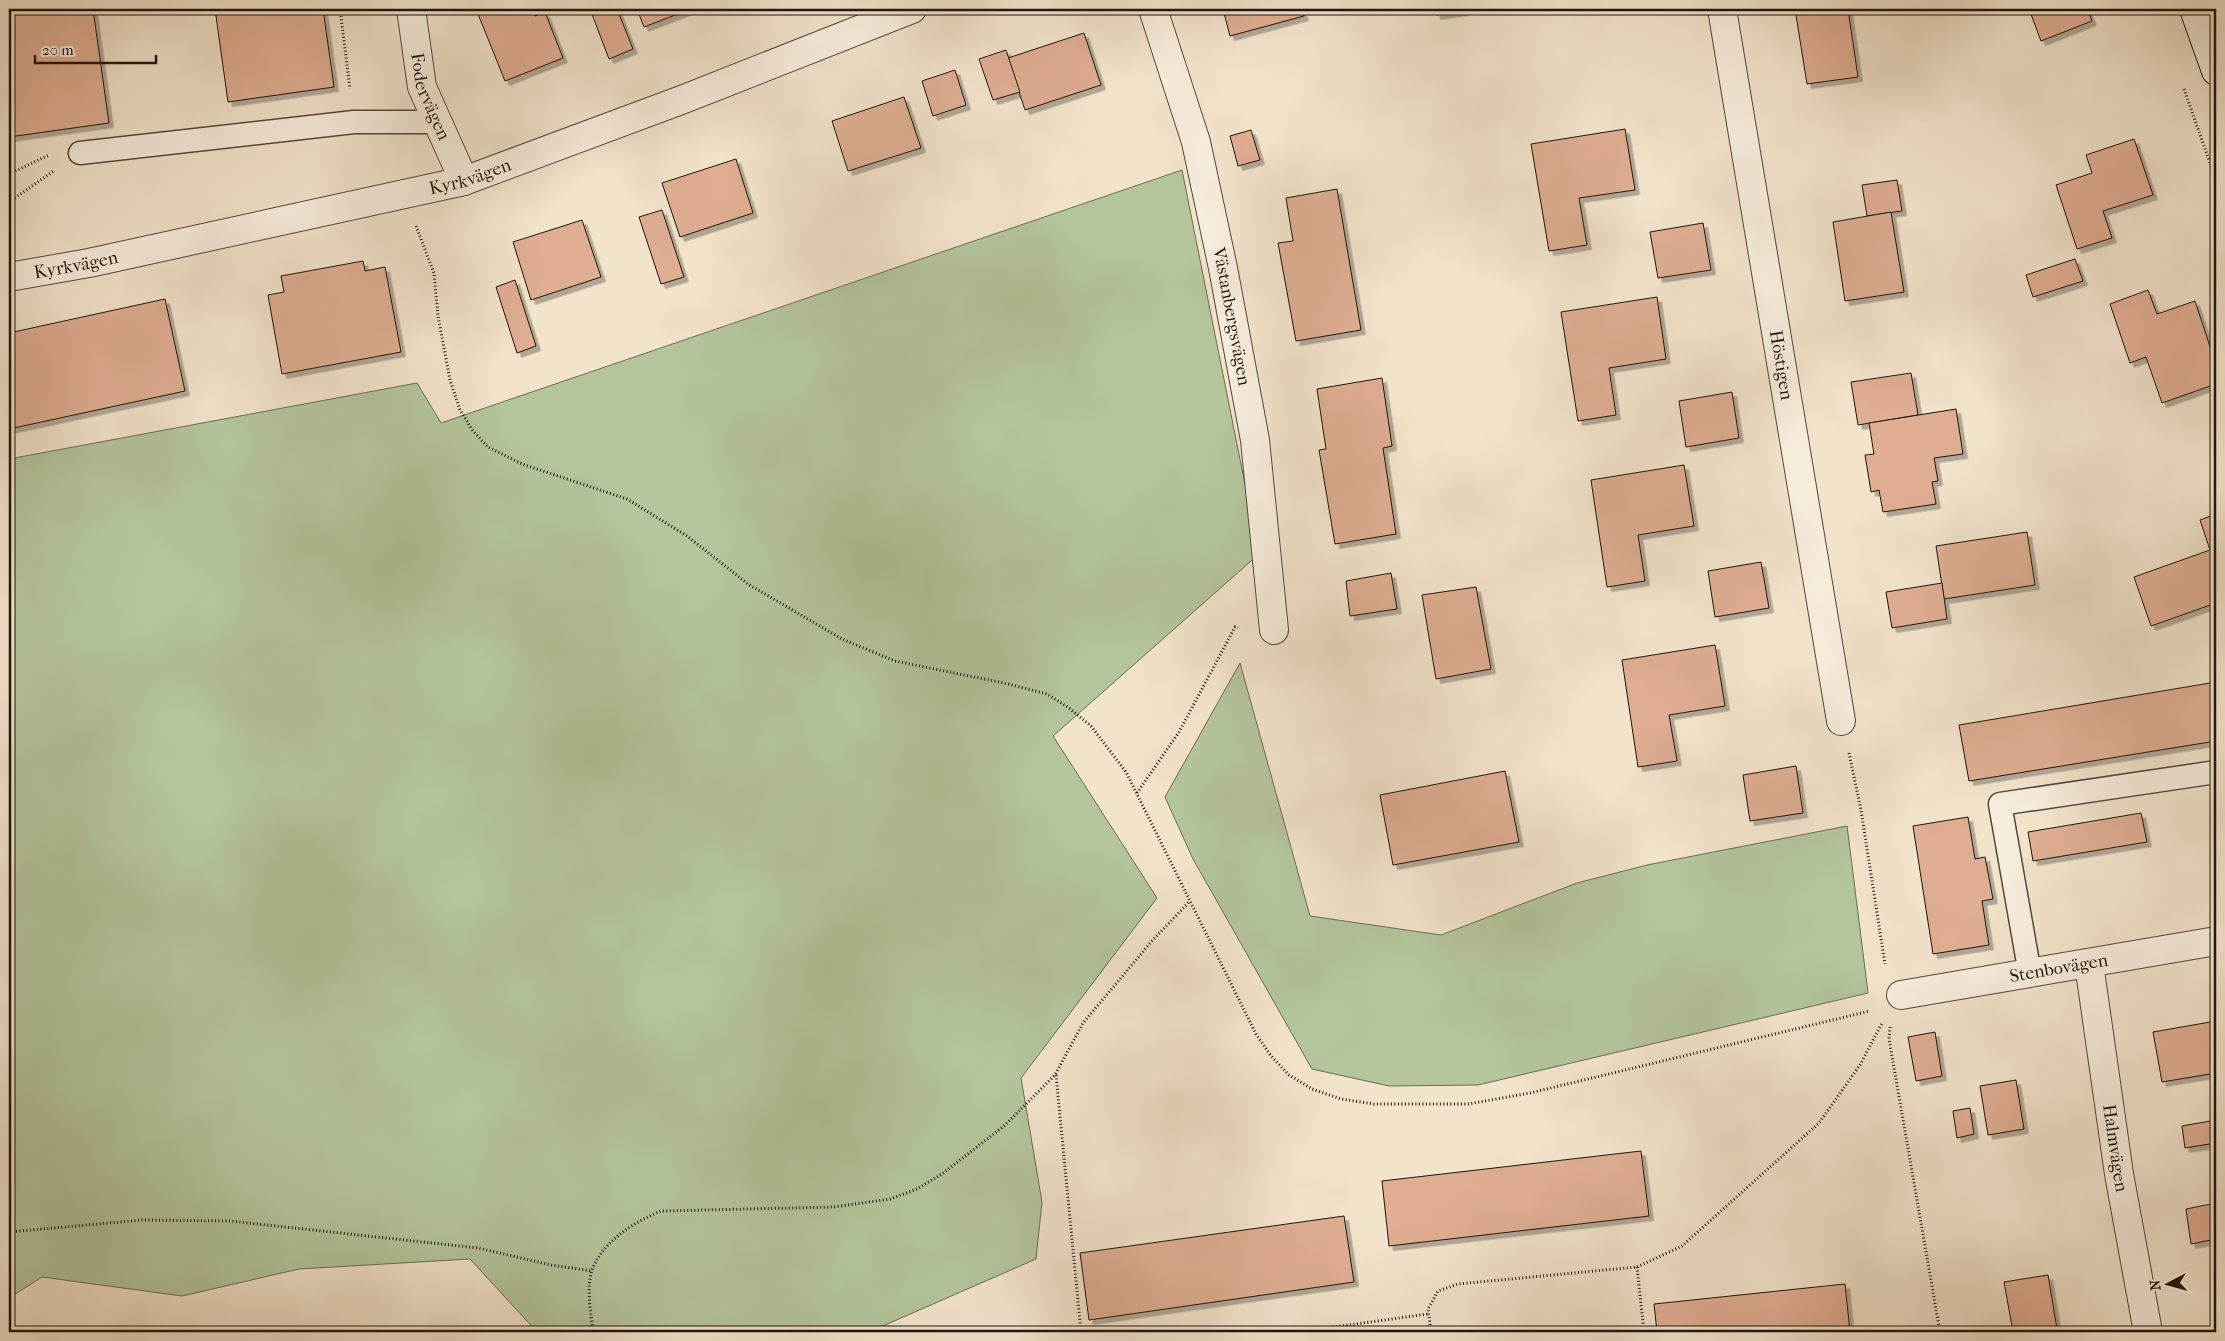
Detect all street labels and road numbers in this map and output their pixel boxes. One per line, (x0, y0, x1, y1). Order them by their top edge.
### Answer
street label: Fodervägen (407, 51, 455, 144)
street label: Kyrkvägen (427, 154, 515, 199)
street label: Västanbergsvägen (1208, 245, 1255, 388)
street label: Kyrkvägen (32, 246, 120, 283)
street label: Höstigen (1765, 329, 1798, 402)
street label: Stenbovägen (2008, 949, 2110, 987)
street label: Halmvägen (2099, 1103, 2133, 1194)

